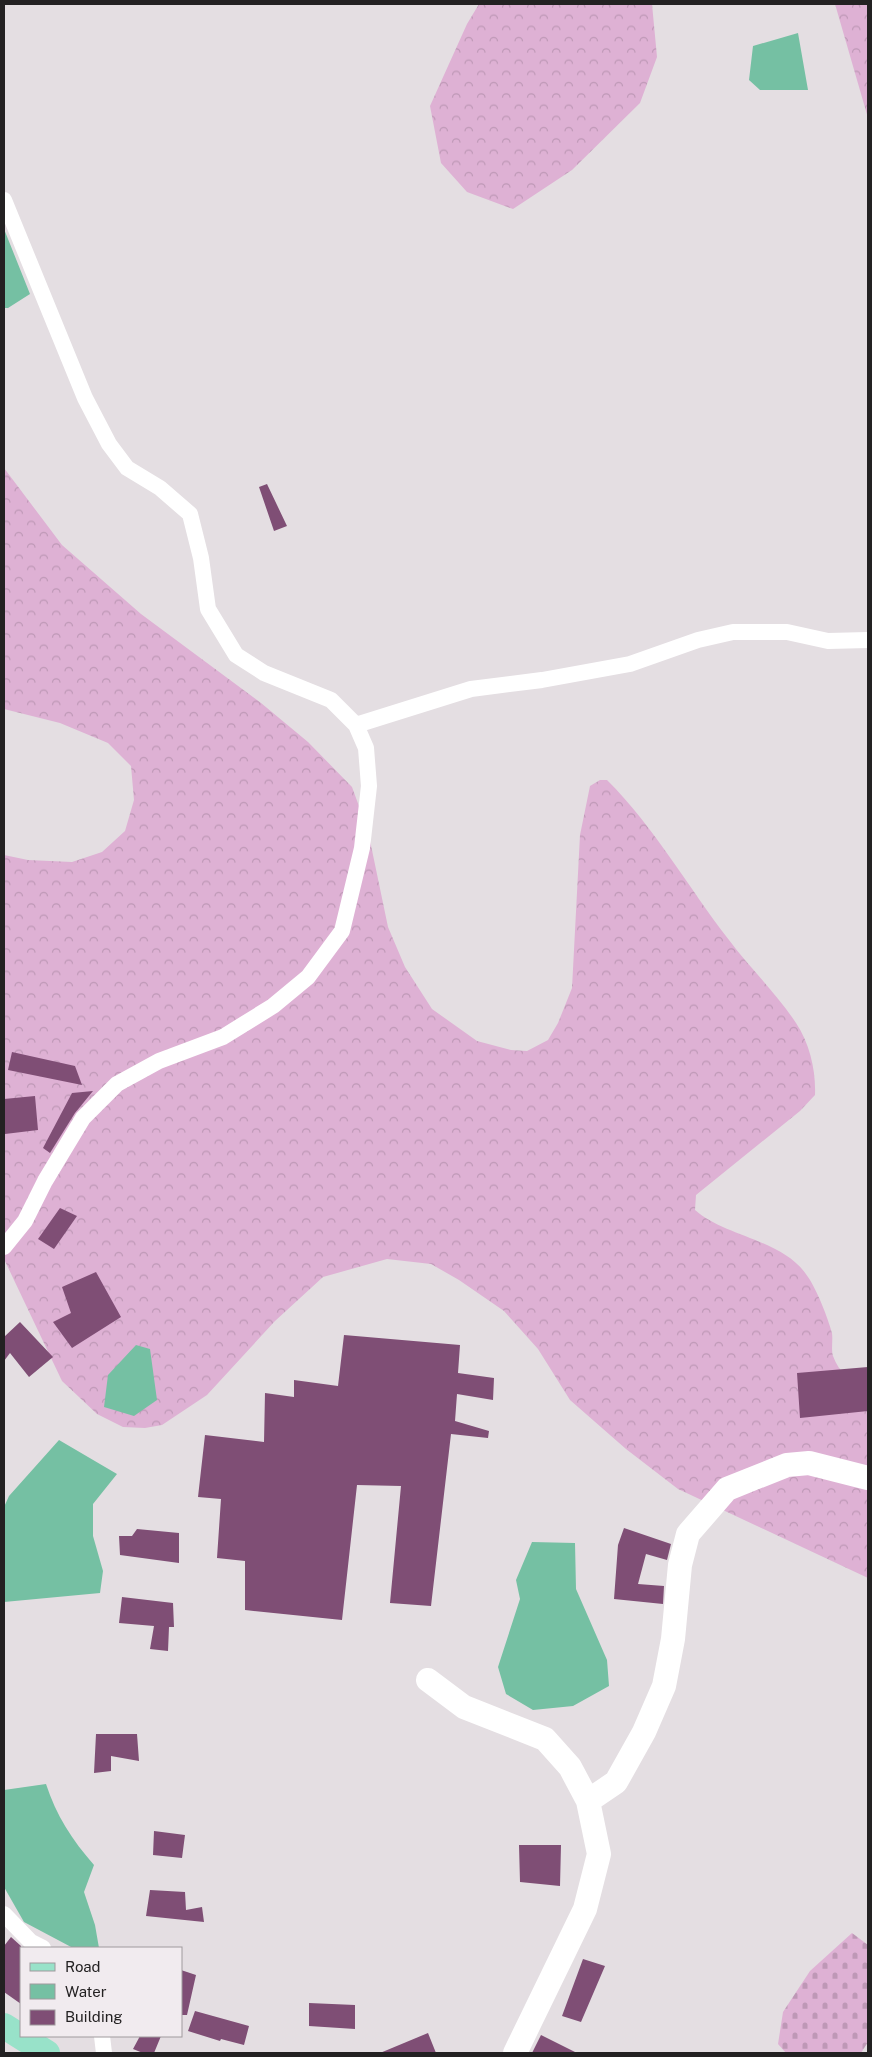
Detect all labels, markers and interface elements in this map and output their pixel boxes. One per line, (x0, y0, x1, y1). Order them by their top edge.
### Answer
legend (20, 1947, 182, 2037)
text: Road (65, 1958, 101, 1975)
text: Water (65, 1983, 107, 2000)
text: Building (65, 2008, 123, 2025)

